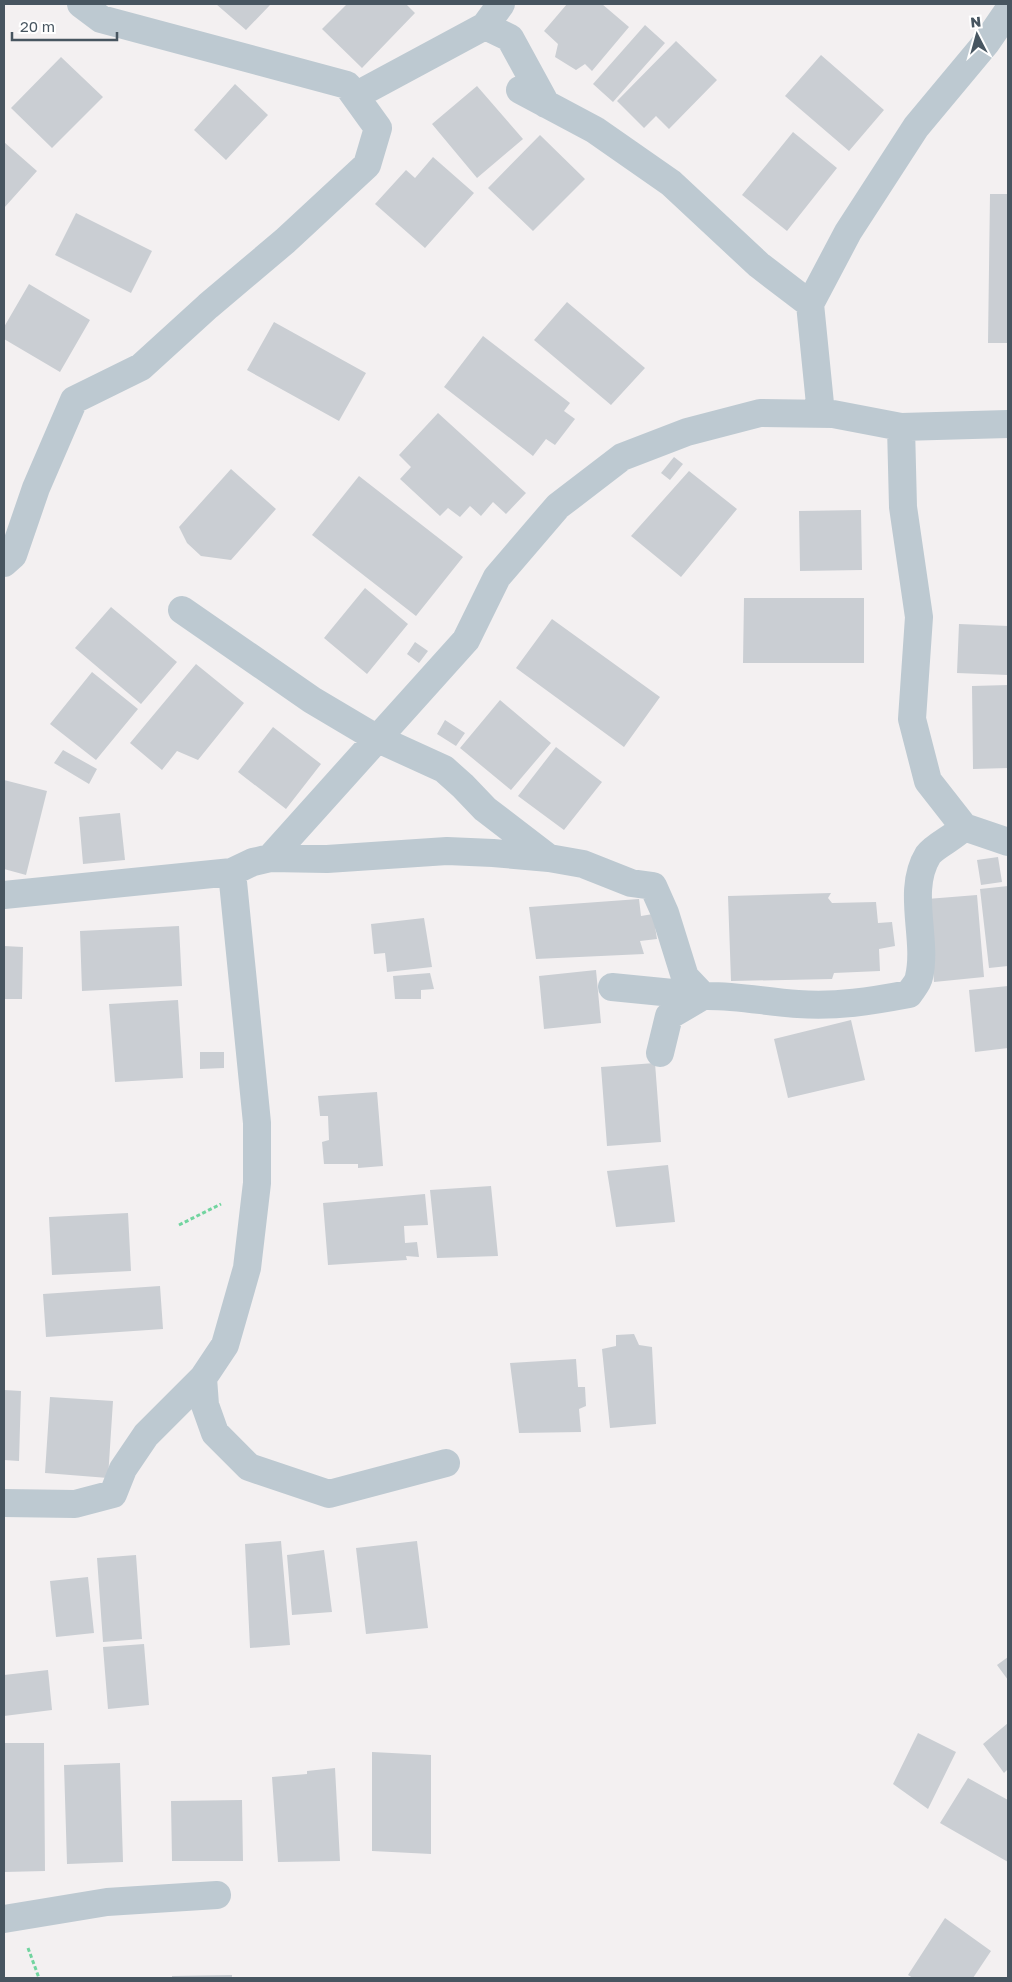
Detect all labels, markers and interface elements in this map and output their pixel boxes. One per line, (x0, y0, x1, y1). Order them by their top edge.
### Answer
scale bar (12, 10, 118, 42)
north arrow (952, 10, 1002, 60)
text: N (969, 13, 982, 31)
text: 20 m (20, 17, 55, 35)

